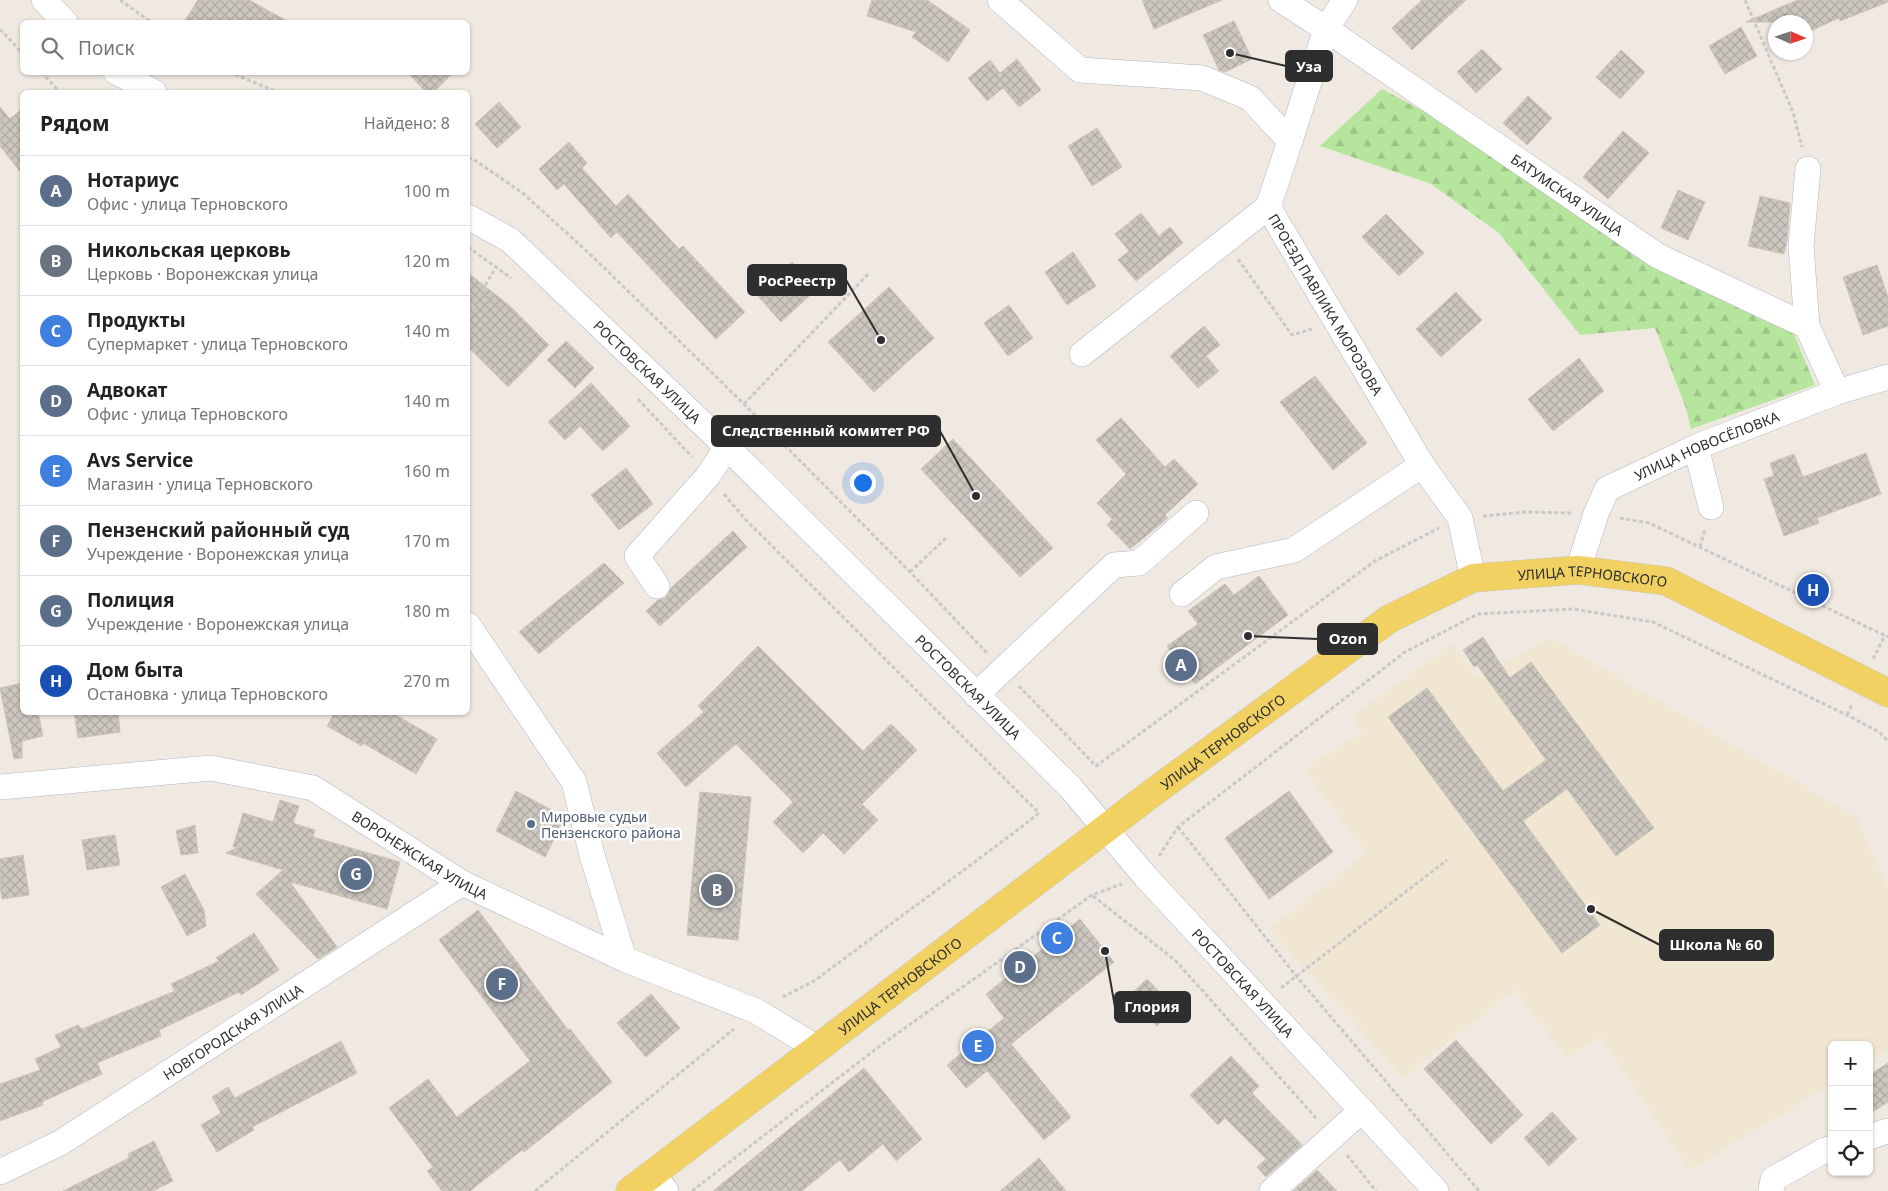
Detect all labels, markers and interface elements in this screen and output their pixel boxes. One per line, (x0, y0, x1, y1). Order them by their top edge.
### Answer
north arrow (1768, 15, 1813, 60)
search box (20, 20, 470, 75)
icon: search (38, 34, 66, 62)
text: Поиск (78, 35, 134, 61)
callout: Уза (1286, 51, 1332, 81)
text: Уза (1296, 56, 1322, 76)
text: Рядом (40, 109, 110, 137)
text: Найдено: 8 (364, 112, 450, 134)
street label: БАТУМСКАЯ УЛИЦА (1508, 149, 1627, 239)
text: Нотариус (87, 167, 179, 193)
text: A (50, 180, 62, 202)
text: 100 m (403, 180, 450, 202)
text: Офис · улица Терновского (87, 193, 288, 215)
street label: ПРОЕЗД ПАВЛИКА МОРОЗОВА (1264, 210, 1388, 398)
text: Никольская церковь (87, 237, 291, 263)
text: B (51, 250, 61, 272)
text: 120 m (403, 250, 450, 272)
text: Церковь · Воронежская улица (87, 263, 318, 285)
callout: РосРеестр (748, 265, 846, 295)
text: РосРеестр (758, 270, 836, 290)
text: Продукты (87, 307, 186, 333)
street label: РОСТОВСКАЯ УЛИЦА (590, 315, 705, 427)
text: C (51, 320, 61, 342)
text: 140 m (403, 320, 450, 342)
text: Супермаркет · улица Терновского (87, 333, 348, 355)
text: Адвокат (87, 377, 167, 403)
text: D (50, 390, 62, 412)
text: 140 m (403, 390, 450, 412)
text: Офис · улица Терновского (87, 403, 288, 425)
street label: УЛИЦА НОВОСЁЛОВКА (1631, 406, 1782, 484)
callout: Следственный комитет РФ (712, 416, 940, 446)
text: Следственный комитет РФ (722, 420, 930, 440)
text: Avs Service (87, 447, 193, 473)
text: E (52, 460, 60, 482)
text: 160 m (403, 460, 450, 482)
your location (850, 470, 876, 496)
text: Магазин · улица Терновского (87, 473, 313, 495)
text: Пензенский районный суд (87, 517, 349, 543)
text: F (52, 530, 60, 552)
text: 170 m (403, 530, 450, 552)
text: Учреждение · Воронежская улица (87, 543, 349, 565)
street label: УЛИЦА ТЕРНОВСКОГО (1517, 560, 1669, 591)
pin: H (1797, 571, 1829, 609)
text: Полиция (87, 587, 175, 613)
text: G (50, 600, 62, 622)
text: 180 m (403, 600, 450, 622)
text: Учреждение · Воронежская улица (87, 613, 349, 635)
callout: Ozon (1318, 624, 1377, 654)
text: Ozon (1329, 628, 1367, 648)
street label: РОСТОВСКАЯ УЛИЦА (912, 630, 1026, 743)
pin: A (1165, 646, 1197, 684)
text: Дом быта (87, 657, 183, 683)
text: H (50, 670, 62, 692)
text: 270 m (403, 670, 450, 692)
text: Остановка · улица Терновского (87, 683, 328, 705)
street label: УЛИЦА ТЕРНОВСКОГО (1156, 689, 1289, 794)
street label: ВОРОНЕЖСКАЯ УЛИЦА (349, 806, 491, 903)
place label: Мировые судьи Пензенского района (541, 807, 681, 842)
marker: Мировые судьи Пензенского района (525, 818, 537, 830)
pin: G (340, 855, 372, 893)
pin: B (701, 871, 733, 909)
pin: C (1041, 919, 1073, 957)
street label: РОСТОВСКАЯ УЛИЦА (1188, 924, 1298, 1041)
callout: Школа № 60 (1660, 930, 1773, 960)
street label: УЛИЦА ТЕРНОВСКОГО (834, 932, 965, 1039)
text: Школа № 60 (1670, 934, 1763, 954)
pin: D (1004, 948, 1036, 986)
pin: F (486, 965, 518, 1003)
street label: НОВГОРОДСКАЯ УЛИЦА (159, 979, 306, 1084)
callout: Глория (1115, 992, 1190, 1022)
text: Глория (1124, 996, 1180, 1016)
pin: E (962, 1027, 994, 1065)
map controls (1828, 1041, 1873, 1176)
button: + (1828, 1041, 1873, 1086)
button: − (1828, 1086, 1873, 1131)
button: locate (1828, 1131, 1873, 1176)

